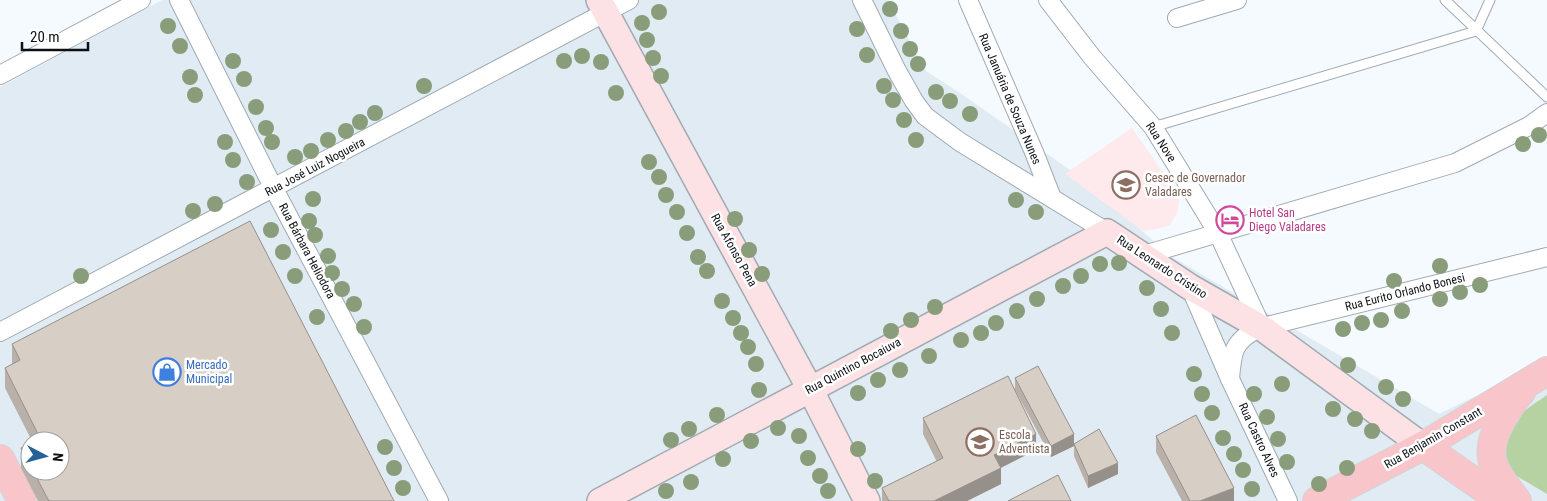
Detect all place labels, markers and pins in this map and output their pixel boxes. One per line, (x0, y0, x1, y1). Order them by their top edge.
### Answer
school or university icon: Cesec de Governador Valadares (1111, 170, 1141, 200)
place label: Cesec de Governador Valadares (1145, 171, 1246, 199)
hotel icon: Hotel San Diego Valadares (1215, 205, 1245, 235)
place label: Hotel San Diego Valadares (1249, 206, 1326, 234)
shop icon: Mercado Municipal (152, 357, 182, 387)
place label: Mercado Municipal (186, 358, 232, 386)
school or university icon: Escola Adventista (965, 427, 995, 457)
place label: Escola Adventista (999, 428, 1050, 456)

